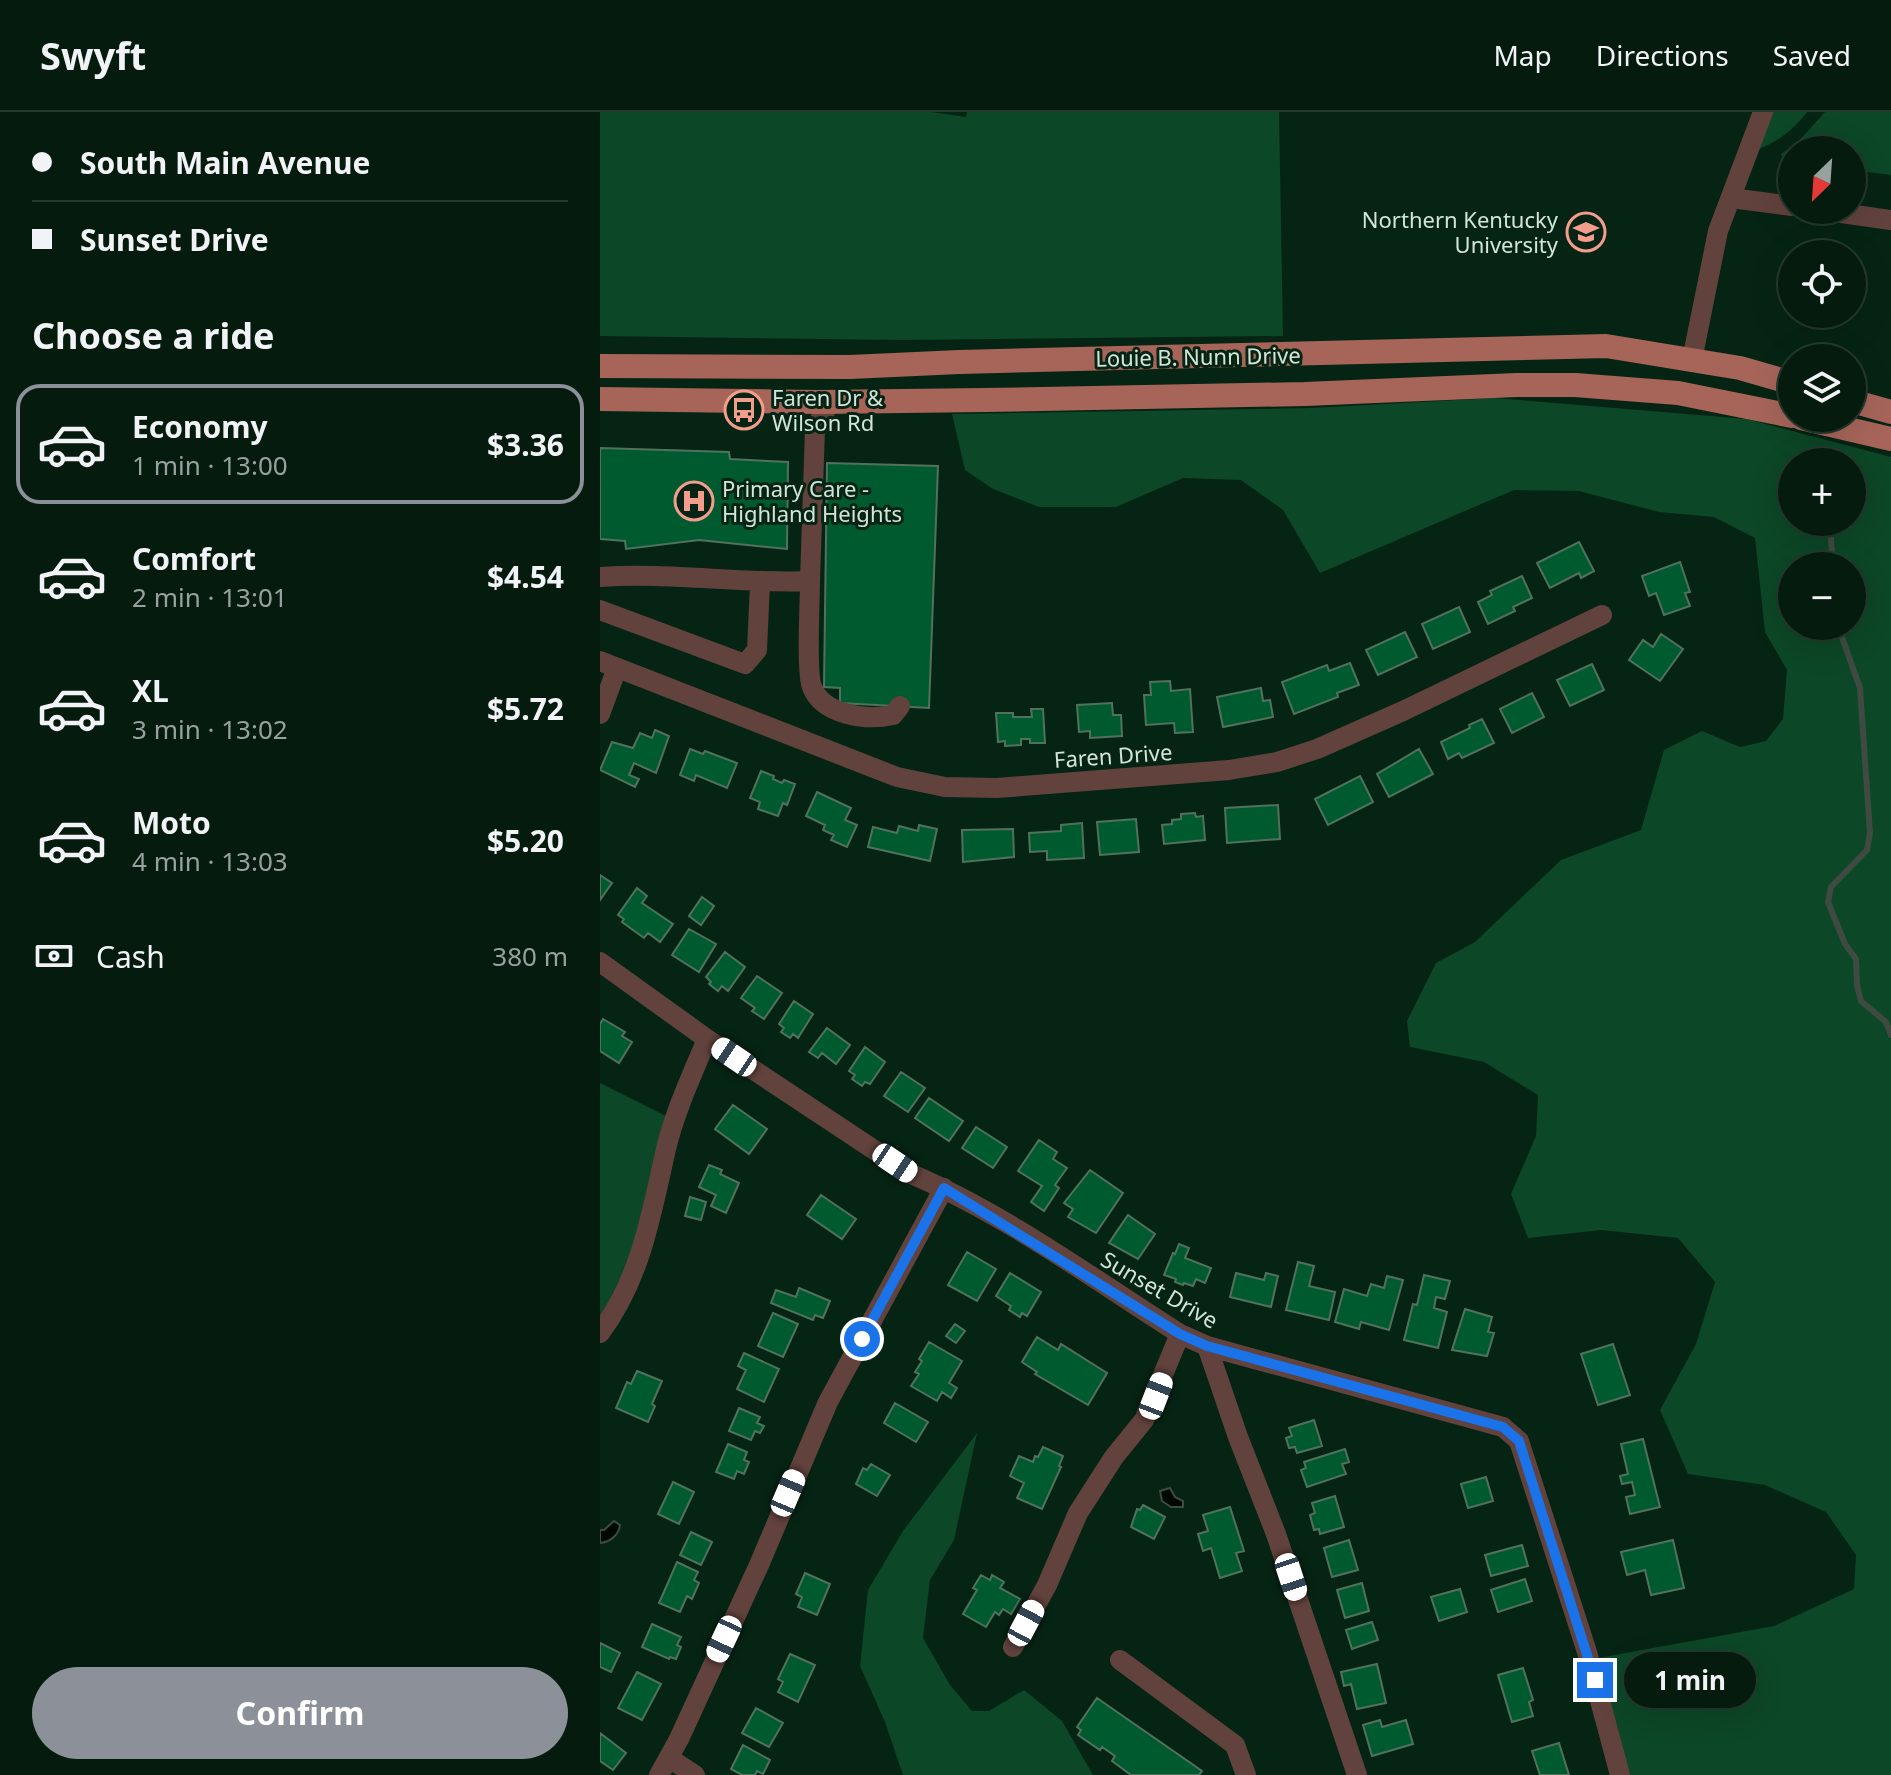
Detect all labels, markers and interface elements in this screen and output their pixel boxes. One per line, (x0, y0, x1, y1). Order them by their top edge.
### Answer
text: Swyft (40, 29, 146, 81)
text: Map (1493, 36, 1552, 74)
text: Directions (1596, 36, 1729, 74)
text: Saved (1773, 36, 1851, 74)
north arrow (1778, 136, 1866, 224)
map controls (1778, 136, 1866, 640)
text: South Main Avenue (80, 142, 370, 183)
place label: Northern Kentucky University (1362, 204, 1559, 259)
school or university icon: Northern Kentucky University (1565, 211, 1607, 253)
text: Sunset Drive (80, 219, 269, 260)
button: locate (1778, 240, 1866, 328)
text: Choose a ride (32, 311, 274, 360)
street label: Louie B. Nunn Drive (1095, 339, 1301, 373)
button: layers (1778, 344, 1866, 432)
place label: Faren Dr & Wilson Rd (772, 382, 884, 437)
bus stop icon: Faren Dr & Wilson Rd (723, 389, 765, 431)
text: Economy (132, 406, 268, 447)
icon: car (36, 408, 108, 480)
text: $3.36 (487, 424, 564, 465)
text: 1 min · 13:00 (132, 447, 288, 483)
button: + (1778, 448, 1866, 536)
place label: Primary Care - Highland Heights (722, 473, 902, 528)
hospital icon: Primary Care - Highland Heights (673, 480, 715, 522)
text: Comfort (132, 538, 256, 579)
icon: car (36, 540, 108, 612)
button: − (1778, 552, 1866, 640)
text: $4.54 (487, 556, 564, 597)
text: 2 min · 13:01 (132, 579, 288, 615)
text: XL (132, 670, 169, 711)
icon: car (36, 672, 108, 744)
text: $5.72 (487, 688, 564, 729)
text: 3 min · 13:02 (132, 711, 288, 747)
street label: Faren Drive (1053, 736, 1173, 774)
text: Moto (132, 802, 211, 843)
icon: car (36, 804, 108, 876)
text: $5.20 (487, 820, 564, 861)
text: 4 min · 13:03 (132, 843, 288, 879)
icon: cash (32, 934, 76, 978)
text: Cash (96, 936, 165, 977)
text: 380 m (492, 938, 568, 974)
car (707, 1034, 761, 1080)
car (868, 1140, 922, 1186)
street label: Sunset Drive (1096, 1243, 1224, 1335)
route start (844, 1321, 880, 1357)
car (1136, 1369, 1176, 1423)
car (768, 1466, 808, 1520)
car (1272, 1550, 1310, 1604)
car (1004, 1596, 1048, 1650)
car (703, 1612, 745, 1666)
callout: 1 min (1623, 1652, 1755, 1708)
route end (1577, 1662, 1613, 1698)
text: 1 min (1654, 1662, 1726, 1698)
button: Confirm (32, 1667, 568, 1759)

